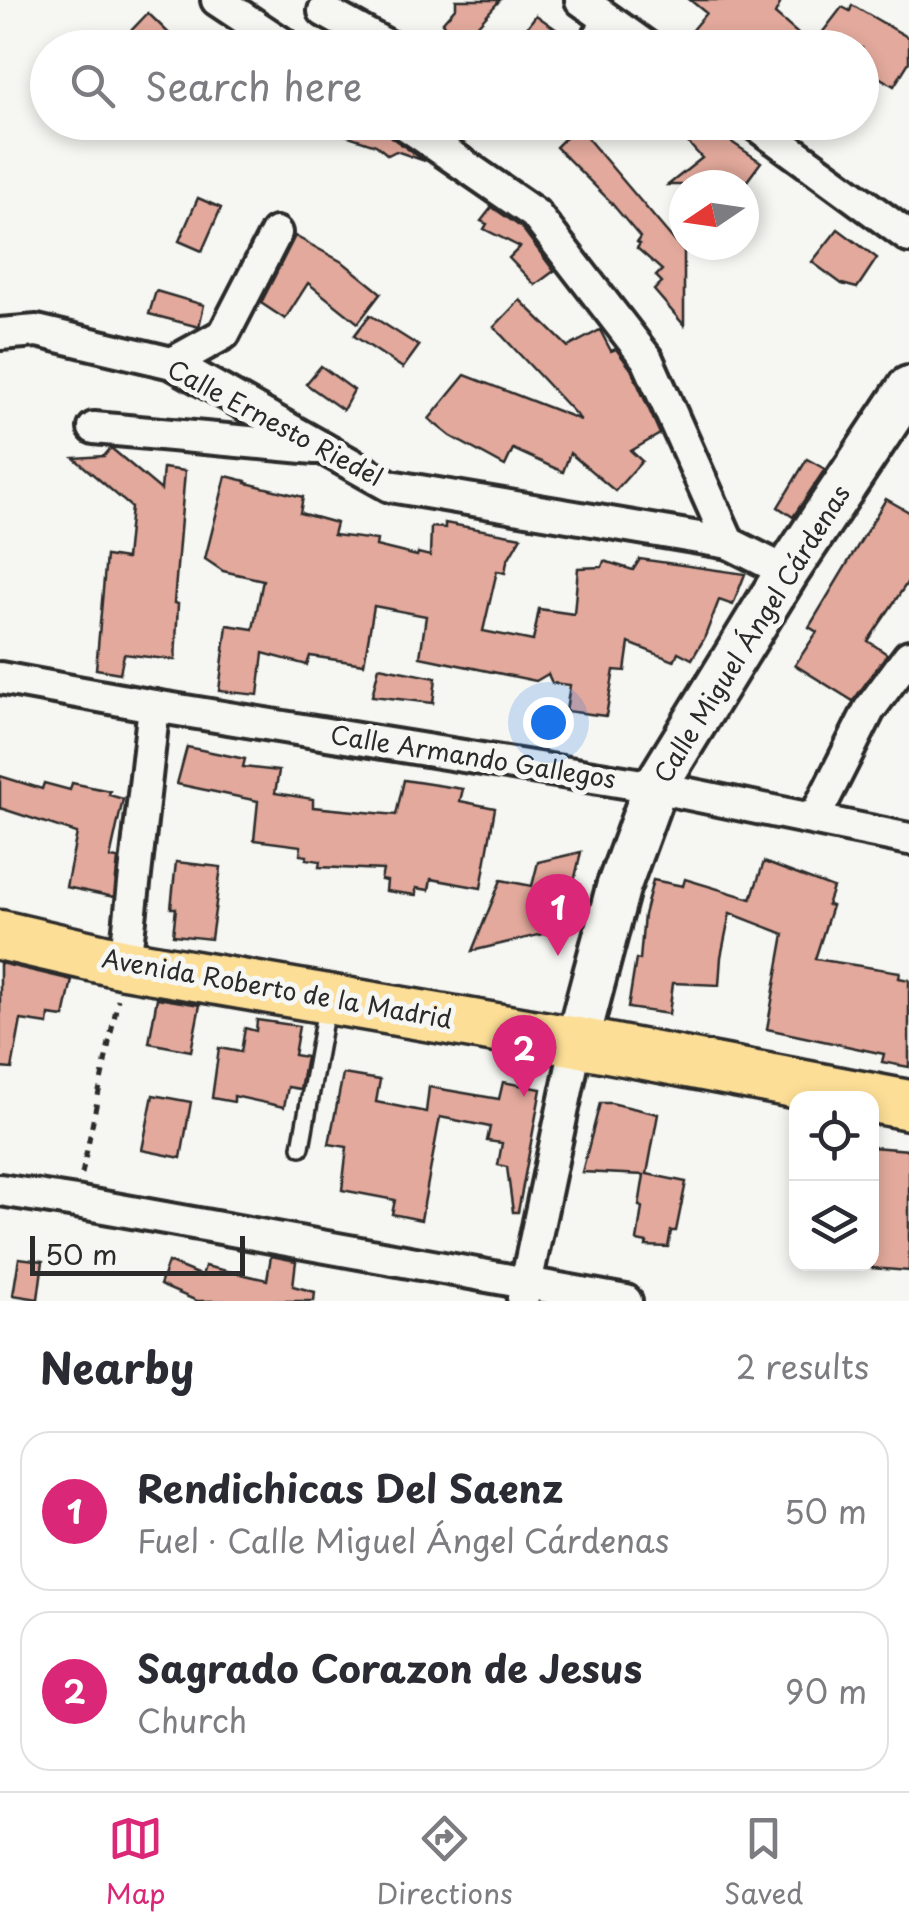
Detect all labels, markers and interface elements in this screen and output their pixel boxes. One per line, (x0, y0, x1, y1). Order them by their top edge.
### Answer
search box (30, 30, 879, 140)
text: Search here (145, 57, 362, 114)
icon: search (65, 58, 120, 113)
north arrow (669, 170, 759, 260)
street label: Calle Ernesto Riedel (161, 349, 390, 495)
street label: Calle Miguel Ángel Cárdenas (644, 477, 859, 790)
your location (523, 697, 574, 748)
street label: Calle Armando Gallegos (328, 715, 619, 797)
pin: 1 (526, 874, 590, 956)
street label: Avenida Roberto de la Madrid (99, 938, 455, 1038)
pin: 2 (492, 1014, 556, 1097)
map controls (789, 1091, 879, 1271)
button: locate (789, 1091, 879, 1181)
button: layers (789, 1181, 879, 1271)
scale bar (30, 1231, 245, 1276)
text: 50 m (45, 1232, 118, 1275)
text: Nearby (40, 1335, 194, 1398)
text: 2 results (736, 1342, 869, 1390)
text: Rendichicas Del Saenz (137, 1459, 564, 1516)
text: 1 (67, 1487, 82, 1535)
text: 50 m (784, 1487, 867, 1535)
text: Fuel · Calle Miguel Ángel Cárdenas (137, 1516, 669, 1564)
text: Sagrado Corazon de Jesus (137, 1639, 642, 1696)
text: 2 (63, 1667, 86, 1715)
text: 90 m (785, 1667, 867, 1715)
text: Church (137, 1696, 247, 1744)
tab: Map (106, 1811, 165, 1914)
tab: Directions (377, 1811, 513, 1914)
tab: Saved (724, 1811, 803, 1914)

